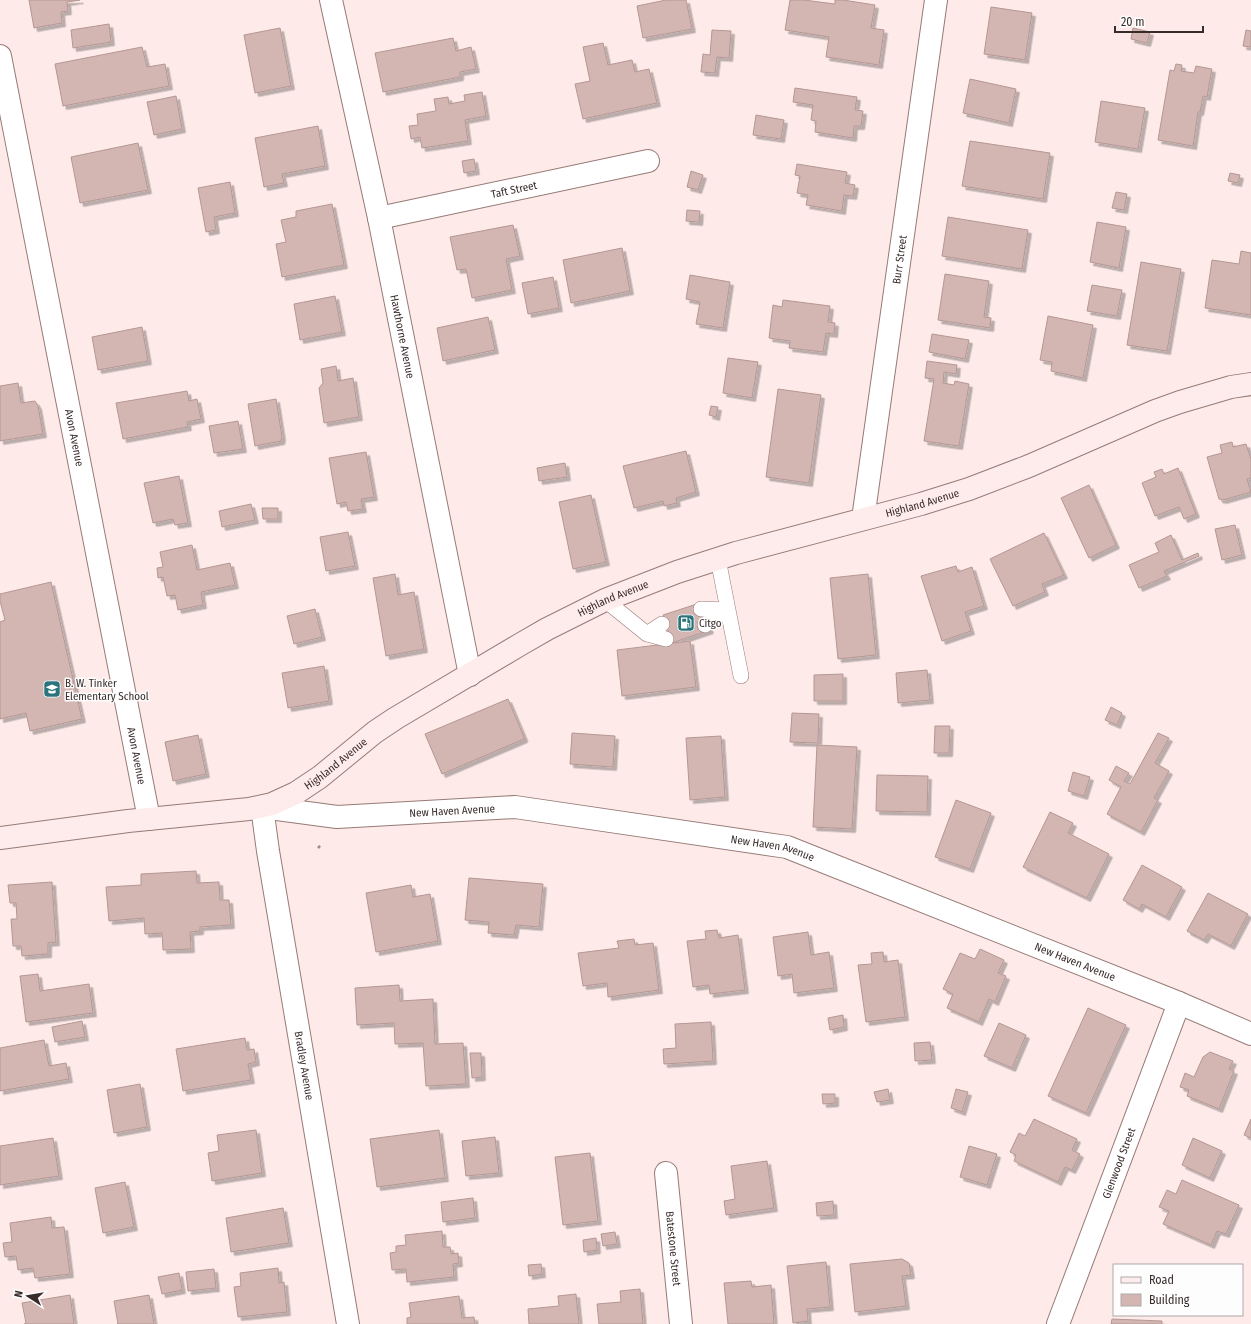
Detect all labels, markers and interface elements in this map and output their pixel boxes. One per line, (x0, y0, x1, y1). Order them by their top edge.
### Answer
scale bar (1115, 8, 1203, 34)
text: 20 m (1121, 15, 1145, 29)
street label: Taft Street (490, 178, 539, 201)
street label: Burr Street (890, 234, 909, 285)
street label: Hawthorne Avenue (388, 293, 417, 380)
street label: Avon Avenue (63, 408, 86, 467)
street label: Highland Avenue (884, 486, 961, 520)
street label: Highland Avenue (575, 577, 650, 619)
fuel station icon: Citgo (676, 613, 696, 633)
place label: Citgo (699, 617, 722, 630)
place label: B. W. Tinker Elementary School (65, 677, 149, 703)
school or university icon: B. W. Tinker Elementary School (42, 679, 62, 699)
street label: Avon Avenue (125, 726, 149, 785)
street label: Highland Avenue (302, 735, 369, 792)
street label: New Haven Avenue (409, 802, 495, 819)
street label: New Haven Avenue (730, 832, 816, 864)
street label: New Haven Avenue (1033, 940, 1117, 984)
street label: Bradley Avenue (292, 1030, 317, 1101)
street label: Glenwood Street (1099, 1125, 1138, 1200)
street label: Batestone Street (663, 1211, 684, 1287)
legend (1113, 1264, 1243, 1316)
text: Road (1149, 1273, 1174, 1287)
north arrow (8, 1276, 48, 1316)
text: N (12, 1289, 26, 1299)
text: Building (1149, 1293, 1190, 1307)

